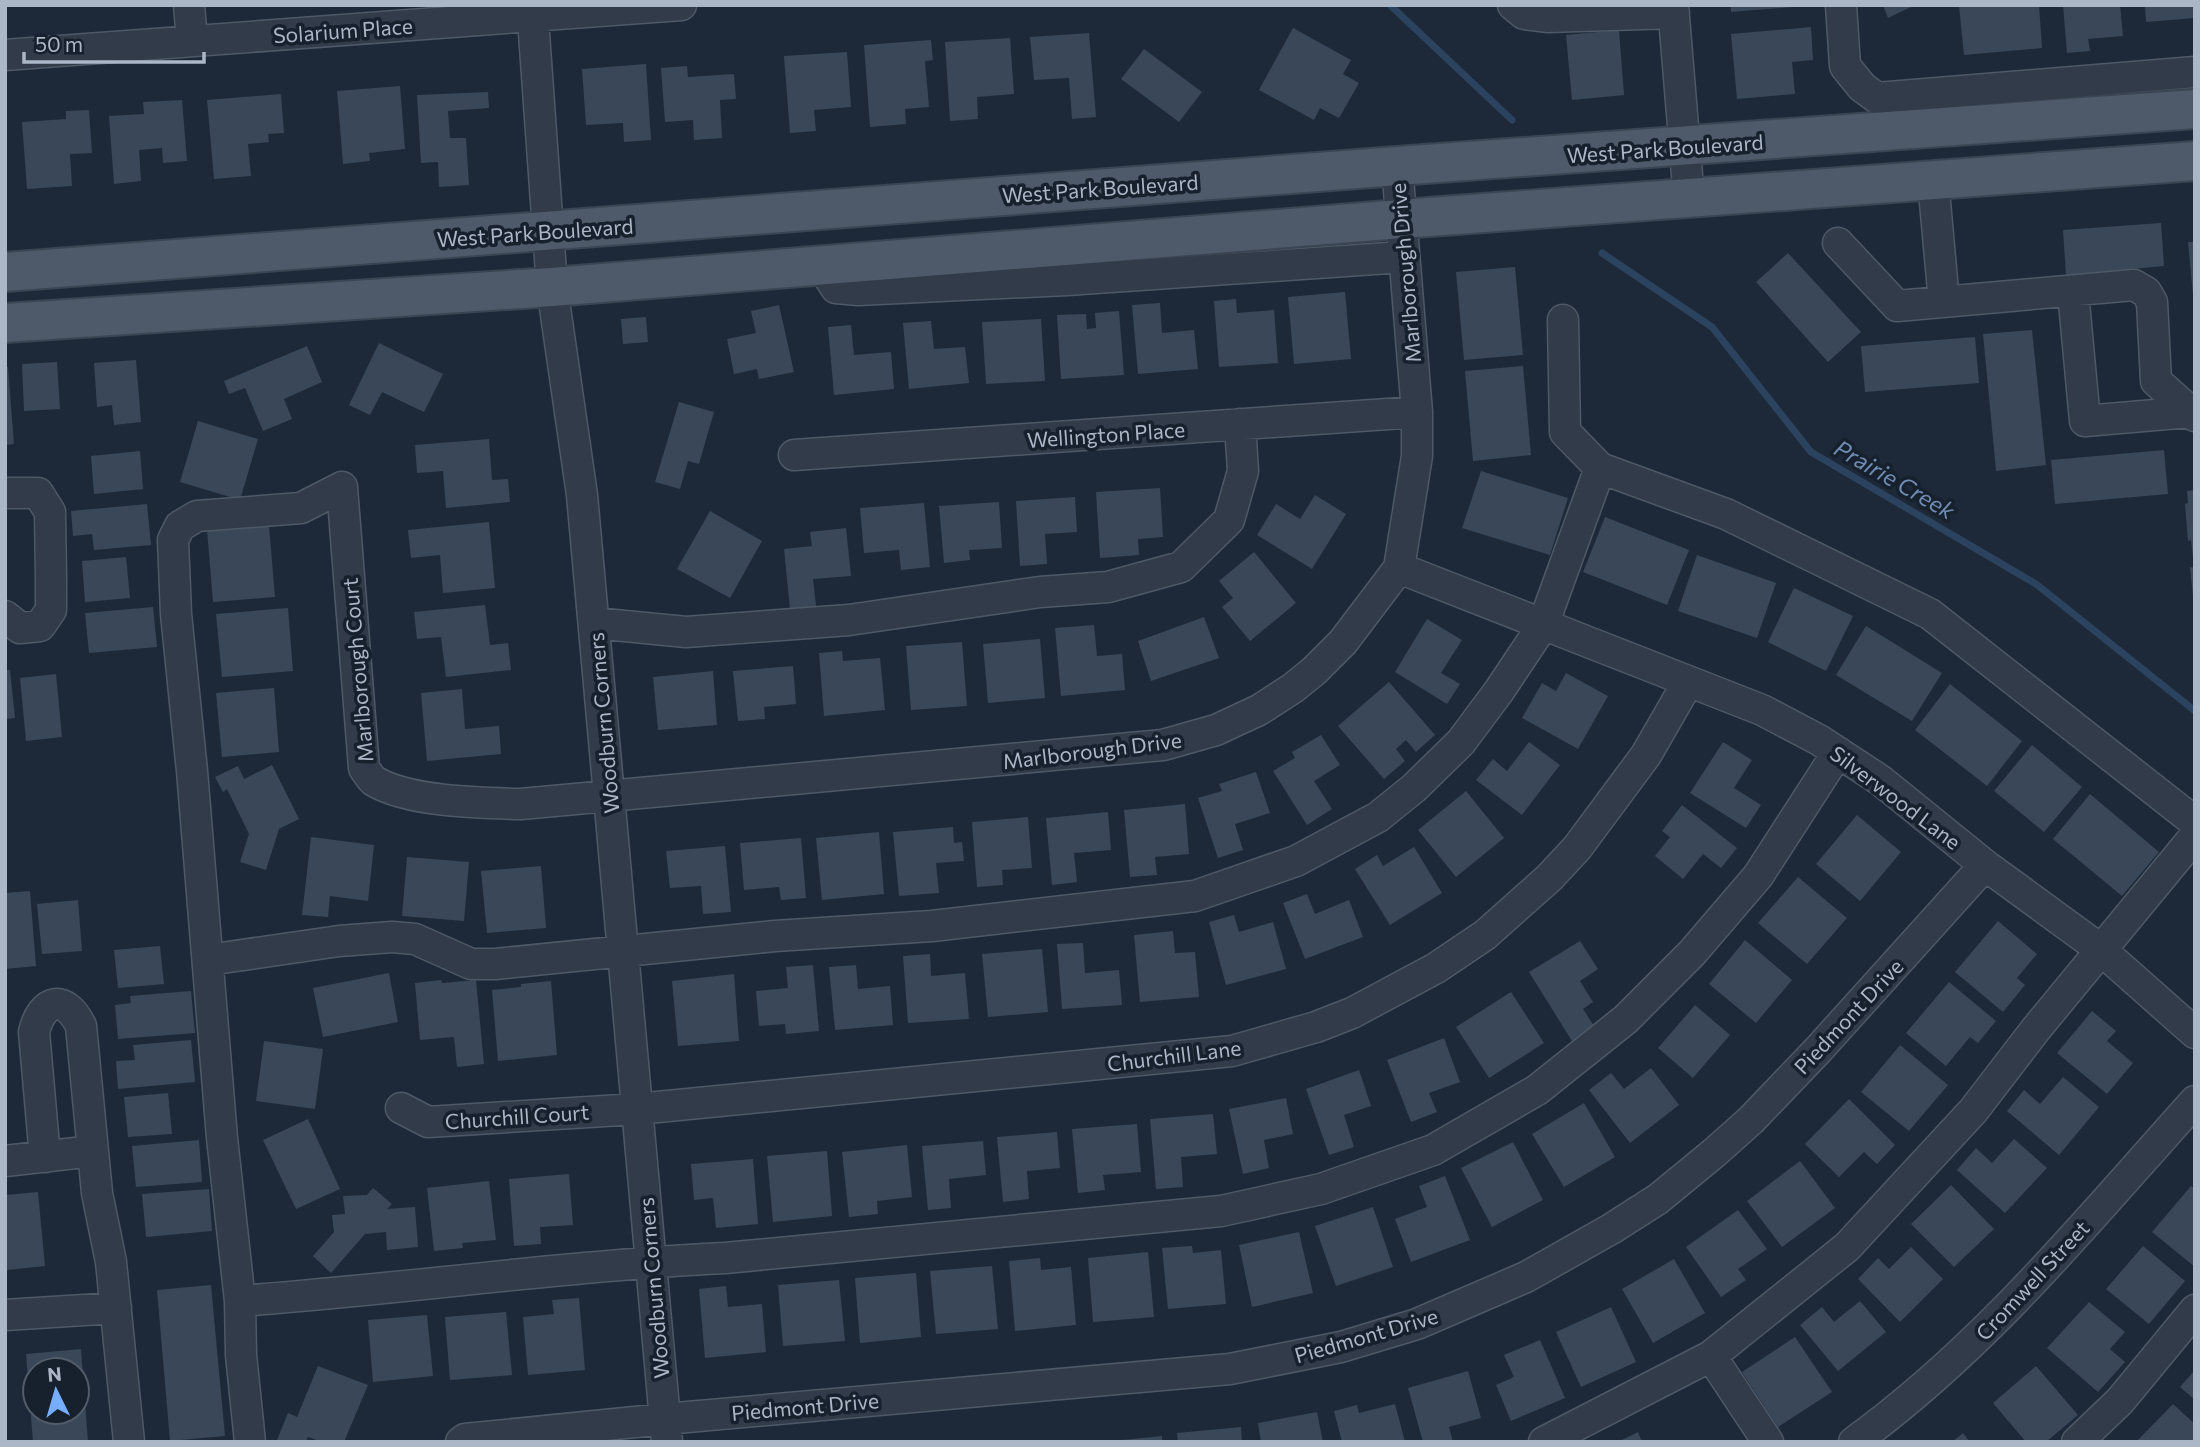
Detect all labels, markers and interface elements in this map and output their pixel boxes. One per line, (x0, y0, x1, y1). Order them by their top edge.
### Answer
street label: Solarium Place (272, 13, 414, 47)
scale bar (24, 21, 205, 65)
text: 50 m (35, 31, 83, 56)
street label: West Park Boulevard (1566, 129, 1764, 167)
street label: West Park Boulevard (1001, 169, 1199, 207)
street label: Marlborough Drive (1385, 182, 1425, 364)
street label: West Park Boulevard (436, 213, 634, 251)
street label: Wellington Place (1026, 416, 1186, 452)
water label: Prairie Creek (1830, 433, 1961, 525)
street label: Marlborough Court (336, 577, 378, 763)
street label: Woodburn Corners (583, 631, 623, 815)
street label: Marlborough Drive (1001, 727, 1183, 773)
street label: Silverwood Lane (1826, 740, 1966, 854)
street label: Piedmont Drive (1788, 953, 1908, 1079)
street label: Churchill Lane (1106, 1034, 1242, 1076)
street label: Churchill Court (444, 1098, 590, 1134)
street label: Woodburn Corners (633, 1196, 673, 1380)
street label: Cromwell Street (1970, 1215, 2094, 1345)
street label: Piedmont Drive (1291, 1303, 1441, 1367)
north arrow (21, 1356, 91, 1426)
text: N (46, 1361, 63, 1386)
street label: Piedmont Drive (730, 1387, 880, 1425)

